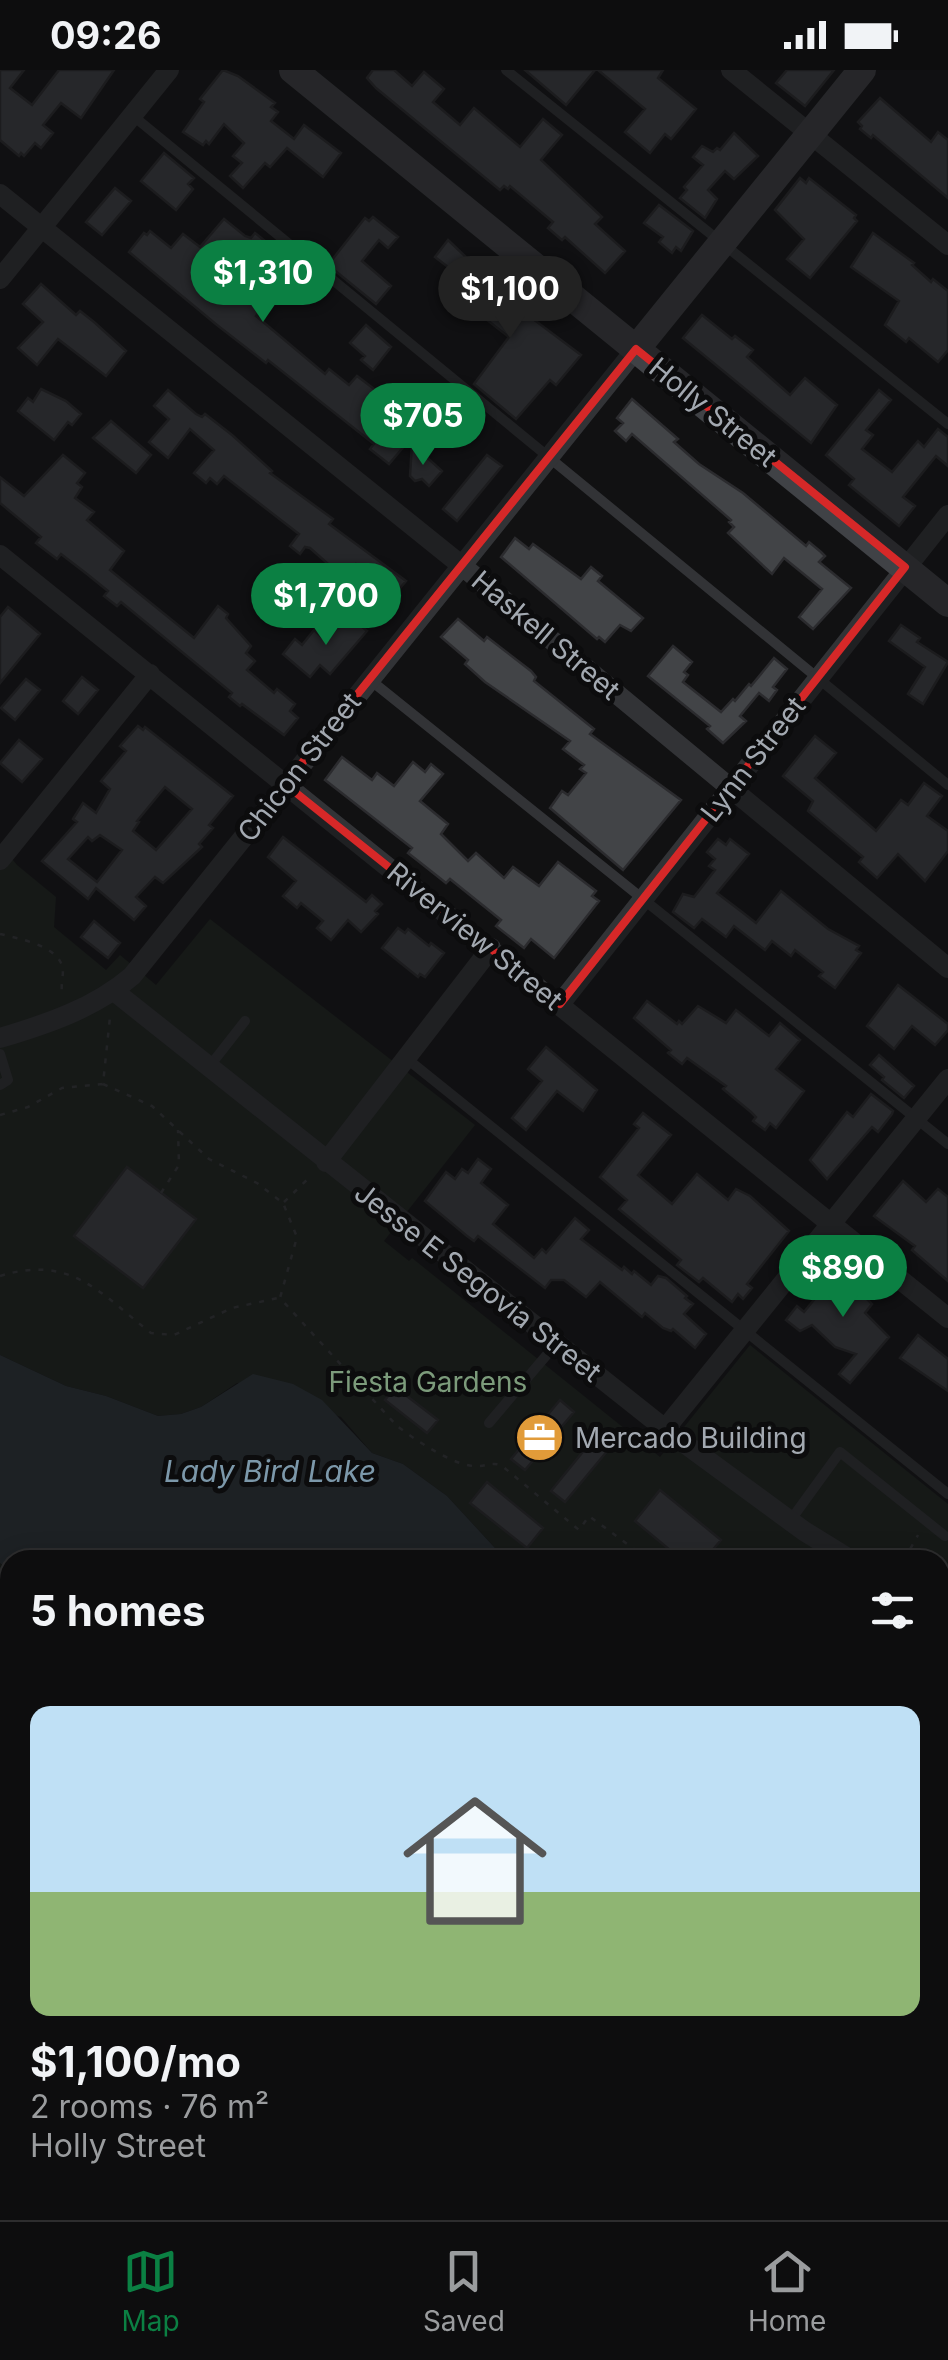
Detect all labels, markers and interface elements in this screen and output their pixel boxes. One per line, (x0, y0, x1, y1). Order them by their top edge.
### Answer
text: 09:26 (50, 12, 162, 58)
pin: $1,310 (182, 240, 344, 325)
text: $1,310 (213, 253, 313, 292)
pin: $1,100 (429, 256, 591, 341)
text: $1,100 (460, 269, 560, 308)
street label: Holly Street (642, 350, 784, 474)
pin: $705 (364, 383, 482, 468)
text: $705 (382, 396, 464, 435)
pin: $1,700 (245, 563, 407, 648)
street label: Haskell Street (465, 563, 627, 707)
text: $1,700 (273, 576, 379, 615)
street label: Chicon Street (230, 686, 368, 848)
street label: Lynn Street (694, 690, 812, 828)
street label: Riverview Street (381, 855, 569, 1017)
street label: Jesse E Segovia Street (348, 1175, 608, 1389)
pin: $890 (784, 1235, 902, 1320)
text: $890 (801, 1248, 885, 1287)
park label: Fiesta Gardens (329, 1365, 527, 1399)
office icon: Mercado Building (514, 1412, 566, 1464)
place label: Mercado Building (575, 1421, 807, 1455)
water label: Lady Bird Lake (164, 1453, 376, 1489)
icon: filters (865, 1583, 920, 1638)
text: 5 homes (30, 1585, 206, 1636)
icon: home (385, 1771, 565, 1951)
text: $1,100/mo (30, 2036, 241, 2087)
text: 2 rooms · 76 m² (30, 2087, 269, 2126)
text: Holly Street (30, 2126, 206, 2165)
tab: Map (122, 2244, 180, 2338)
tab: Saved (423, 2244, 505, 2338)
tab: Home (748, 2244, 826, 2338)

